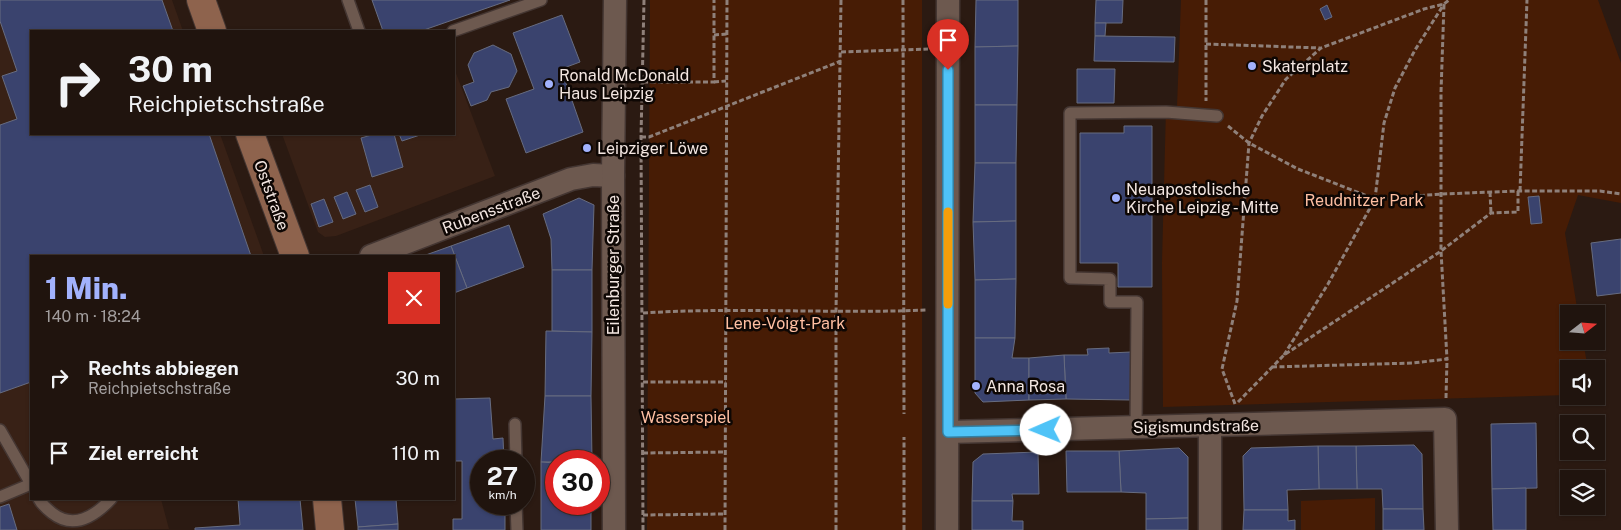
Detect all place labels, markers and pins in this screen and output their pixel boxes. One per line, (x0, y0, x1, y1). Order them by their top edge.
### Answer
pin (927, 19, 969, 70)
place label: Skaterplatz (1262, 57, 1348, 76)
marker: Skaterplatz (1246, 60, 1258, 72)
place label: Ronald McDonald Haus Leipzig (559, 66, 689, 103)
marker: Ronald McDonald Haus Leipzig (543, 78, 555, 90)
place label: Leipziger Löwe (597, 139, 708, 158)
marker: Leipziger Löwe (581, 142, 593, 154)
place label: Neuapostolische Kirche Leipzig - Mitte (1126, 180, 1279, 217)
marker: Neuapostolische Kirche Leipzig - Mitte (1110, 192, 1122, 204)
place label: Anna Rosa (986, 377, 1065, 396)
marker: Anna Rosa (970, 380, 982, 392)

